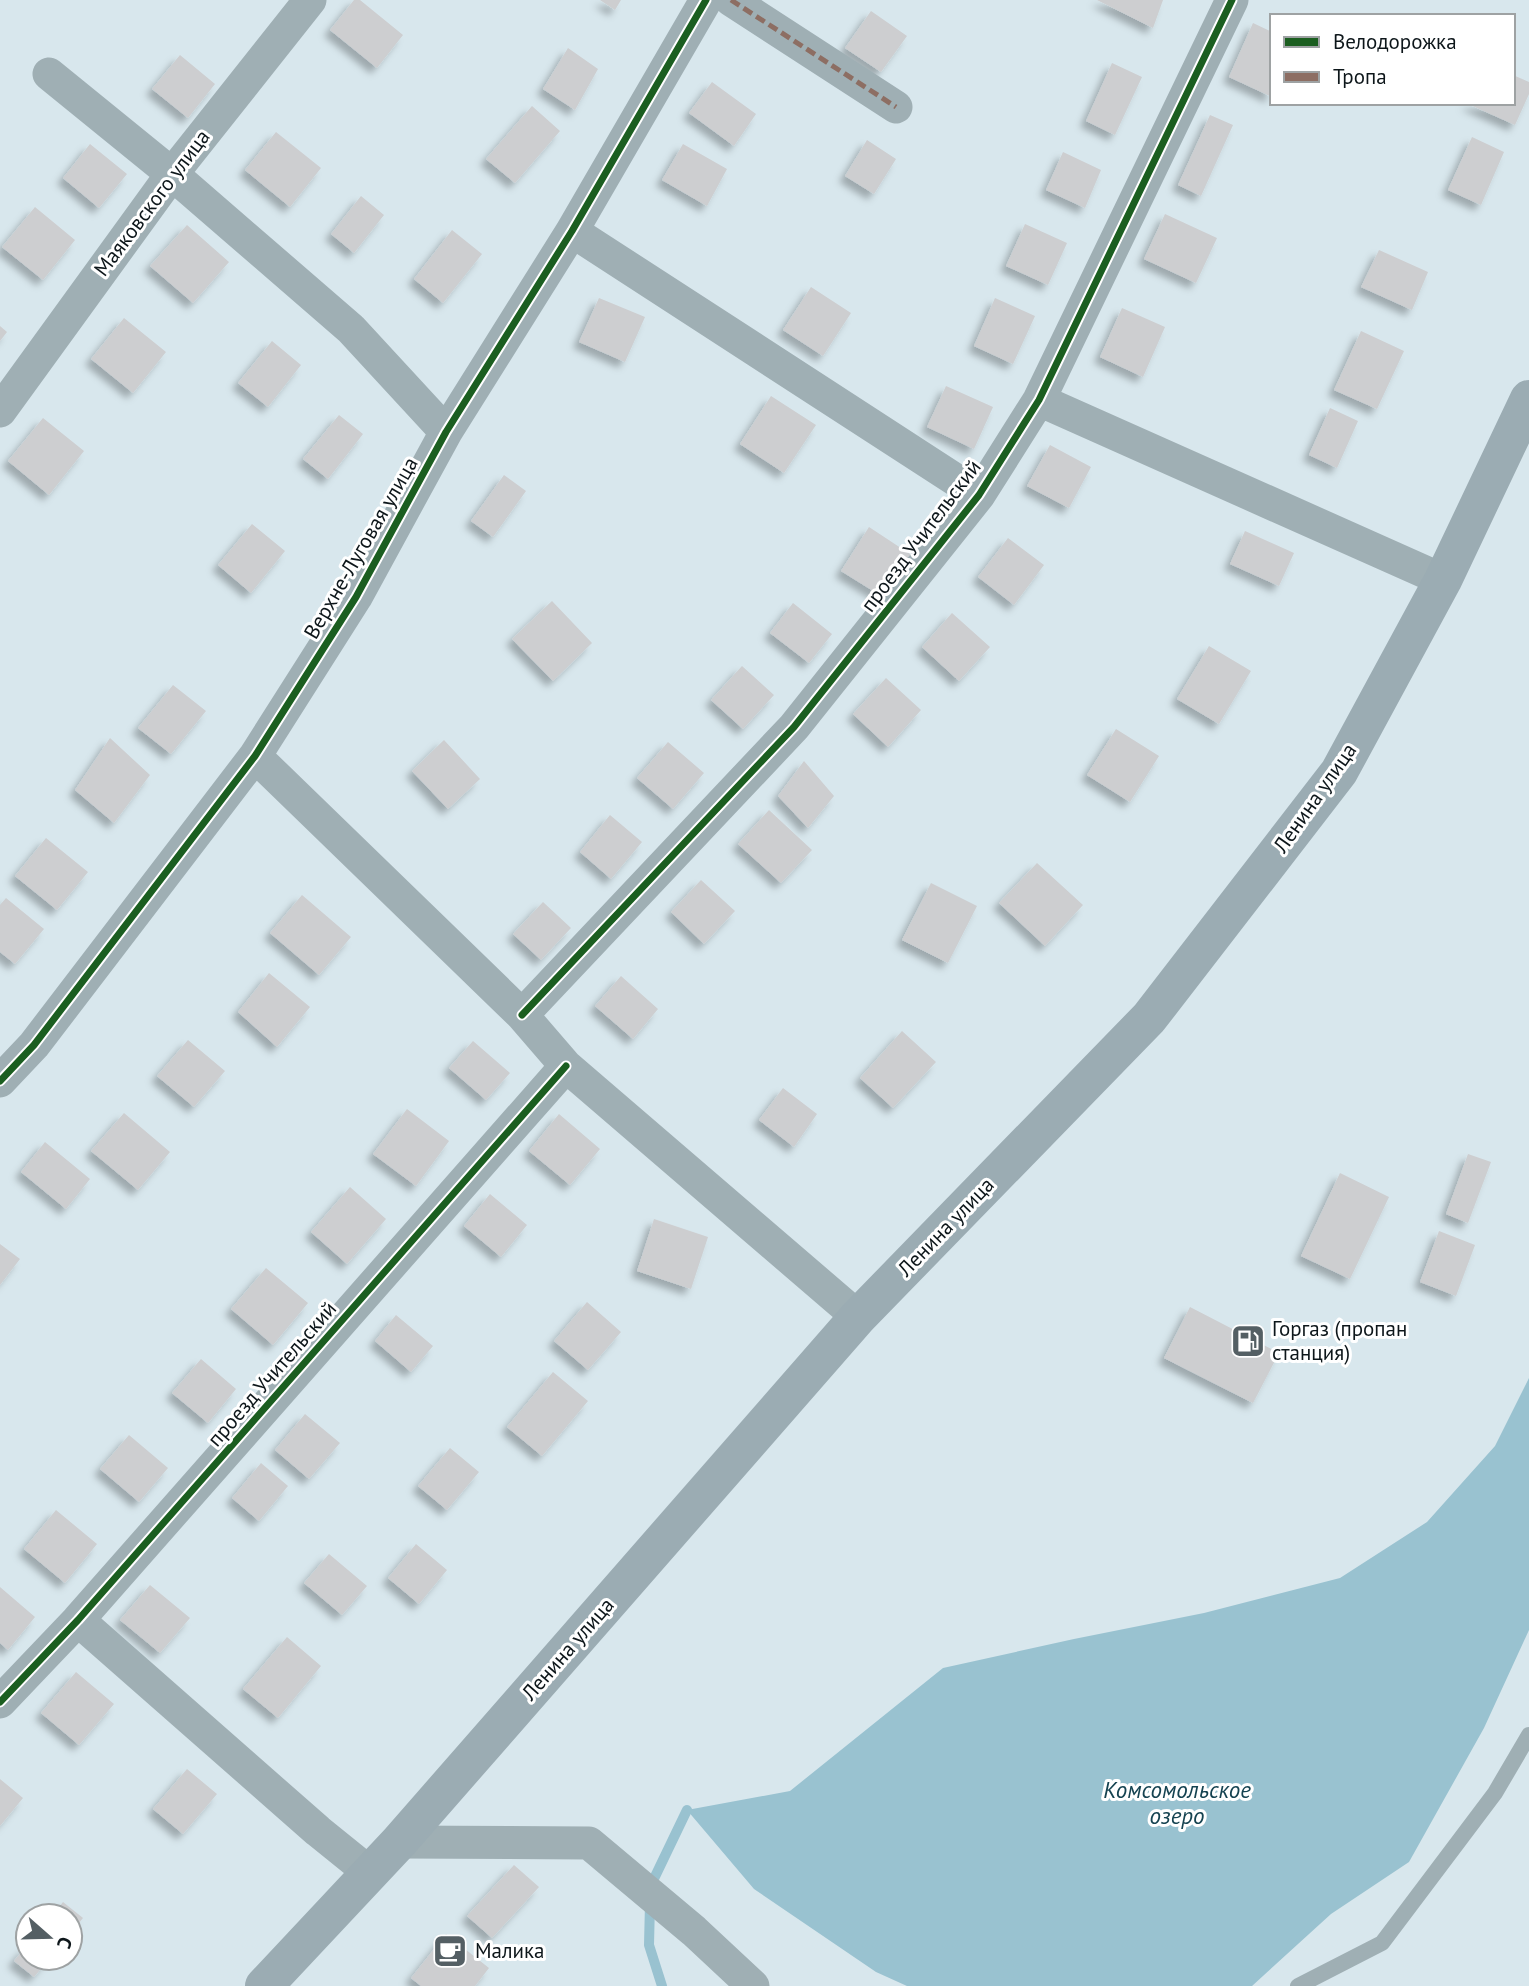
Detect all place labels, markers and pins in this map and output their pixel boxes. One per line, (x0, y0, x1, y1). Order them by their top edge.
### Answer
place label: Горгаз (пропан станция) (1272, 1315, 1407, 1366)
fuel station icon: Горгаз (пропан станция) (1229, 1322, 1267, 1360)
cafe icon: Малика (431, 1932, 469, 1970)
place label: Малика (475, 1937, 545, 1964)

